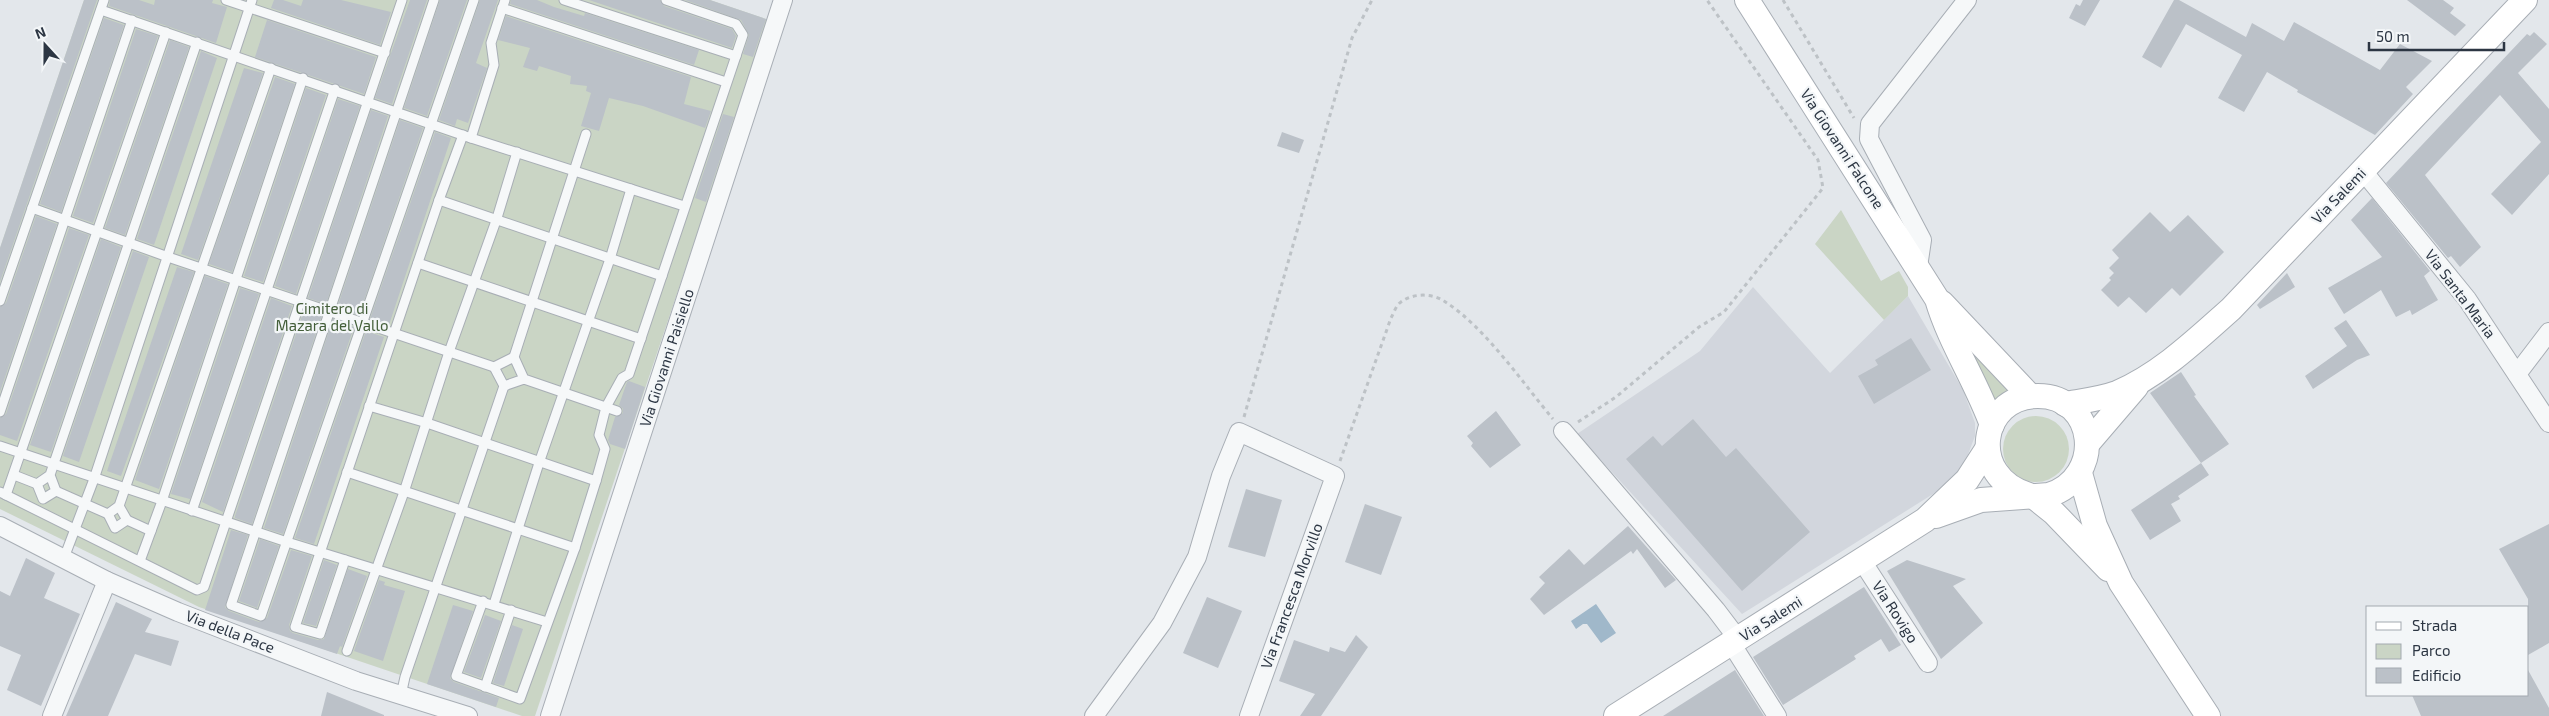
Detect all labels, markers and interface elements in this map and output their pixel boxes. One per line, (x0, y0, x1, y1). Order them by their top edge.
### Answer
north arrow (20, 20, 70, 70)
scale bar (2369, 20, 2504, 52)
text: N (32, 23, 48, 42)
text: 50 m (2376, 27, 2410, 45)
street label: Via Giovanni Falcone (1797, 85, 1888, 212)
street label: Via Salemi (2307, 164, 2369, 227)
street label: Via Santa Maria (2422, 245, 2500, 341)
street label: Via Giovanni Paisiello (635, 286, 697, 429)
park label: Cimitero di Mazara del Vallo (276, 299, 388, 334)
street label: Via Francesca Morvillo (1256, 520, 1326, 671)
street label: Via Rovigo (1869, 577, 1923, 646)
street label: Via Salemi (1736, 592, 1805, 644)
street label: Via della Pace (183, 606, 277, 656)
legend (2366, 606, 2529, 696)
text: Strada (2412, 616, 2457, 634)
text: Parco (2412, 641, 2451, 659)
text: Edificio (2412, 666, 2461, 684)

